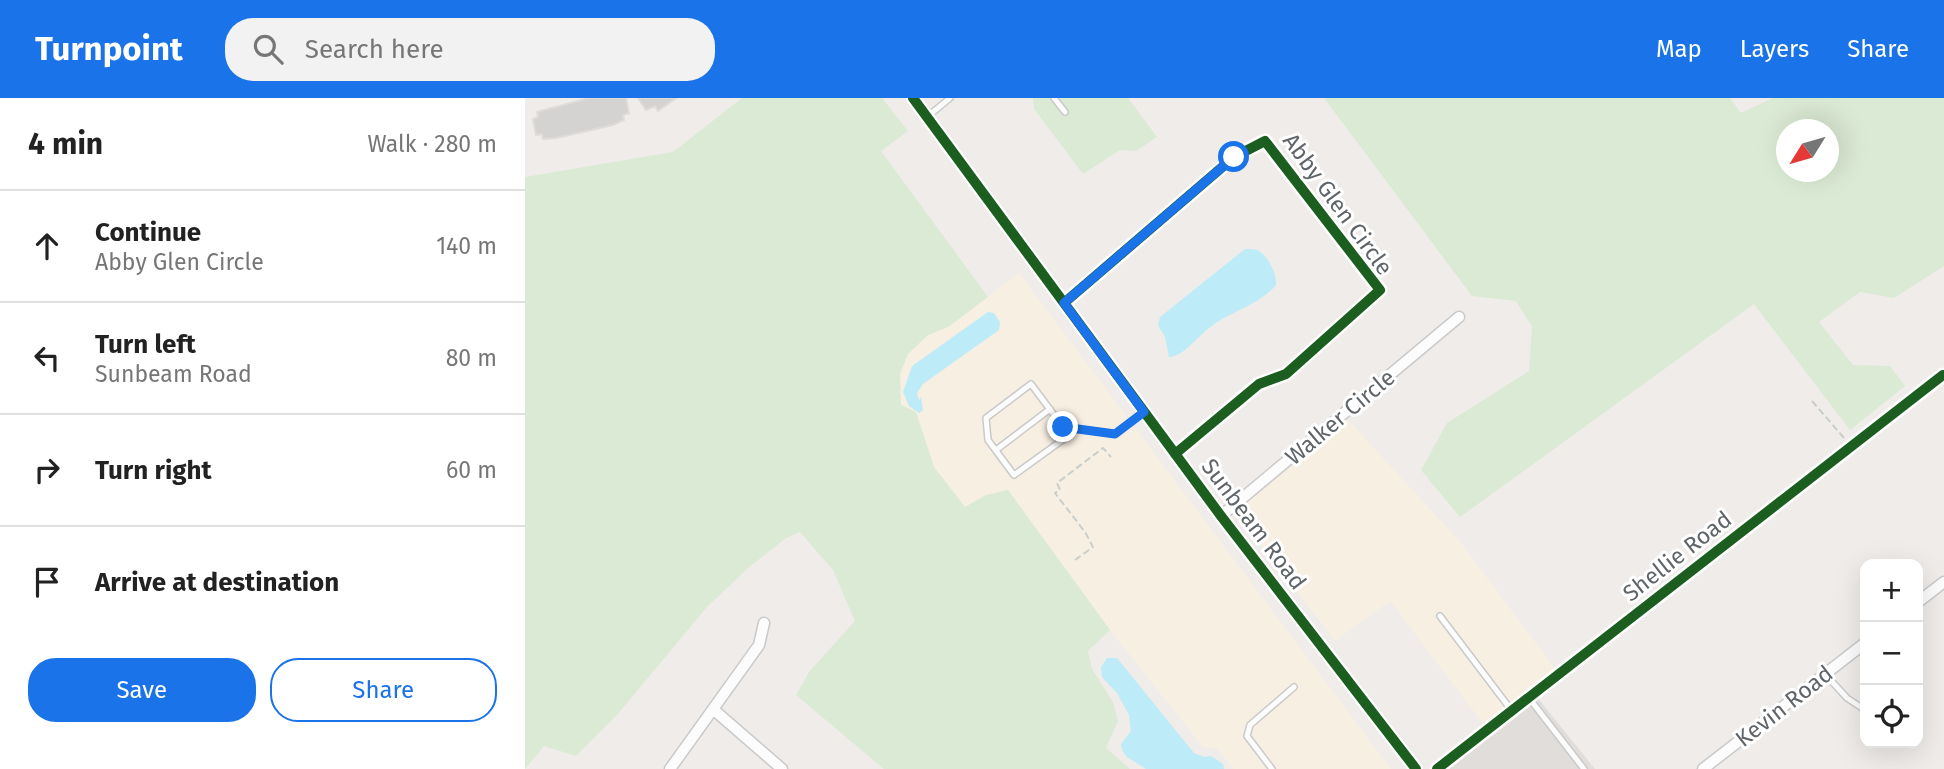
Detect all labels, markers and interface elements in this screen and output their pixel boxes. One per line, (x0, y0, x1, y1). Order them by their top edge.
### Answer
search box (225, 18, 715, 81)
text: Turnpoint (35, 29, 183, 69)
icon: search (249, 30, 287, 68)
text: Search here (305, 34, 444, 65)
text: Map (1656, 35, 1702, 63)
text: Layers (1740, 35, 1809, 63)
text: Share (1847, 35, 1909, 63)
north arrow (1776, 119, 1839, 182)
text: 4 min (28, 126, 103, 162)
street label: Abby Glen Circle (1277, 127, 1399, 281)
text: Walk · 280 m (367, 130, 497, 158)
route start (1218, 141, 1249, 172)
text: Continue (95, 217, 201, 248)
icon: ahead (28, 227, 66, 265)
text: 140 m (436, 232, 497, 260)
text: Abby Glen Circle (95, 248, 264, 276)
text: Turn left (95, 329, 196, 360)
icon: left (28, 339, 66, 377)
text: 80 m (446, 344, 497, 372)
text: Sunbeam Road (95, 360, 252, 388)
street label: Walker Circle (1280, 363, 1400, 471)
route end (1047, 411, 1078, 442)
icon: right (28, 451, 66, 489)
street label: Sunbeam Road (1196, 453, 1312, 595)
text: Turn right (95, 455, 212, 486)
text: 60 m (446, 456, 497, 484)
street label: Shellie Road (1617, 505, 1737, 607)
map controls (1860, 559, 1923, 748)
button: + (1860, 559, 1923, 622)
icon: arrive (28, 563, 66, 601)
text: Arrive at destination (95, 567, 339, 598)
button: − (1860, 622, 1923, 685)
button: Save (28, 658, 256, 722)
button: Share (270, 658, 497, 722)
street label: Kevin Road (1730, 659, 1838, 753)
button: locate (1860, 685, 1923, 748)

